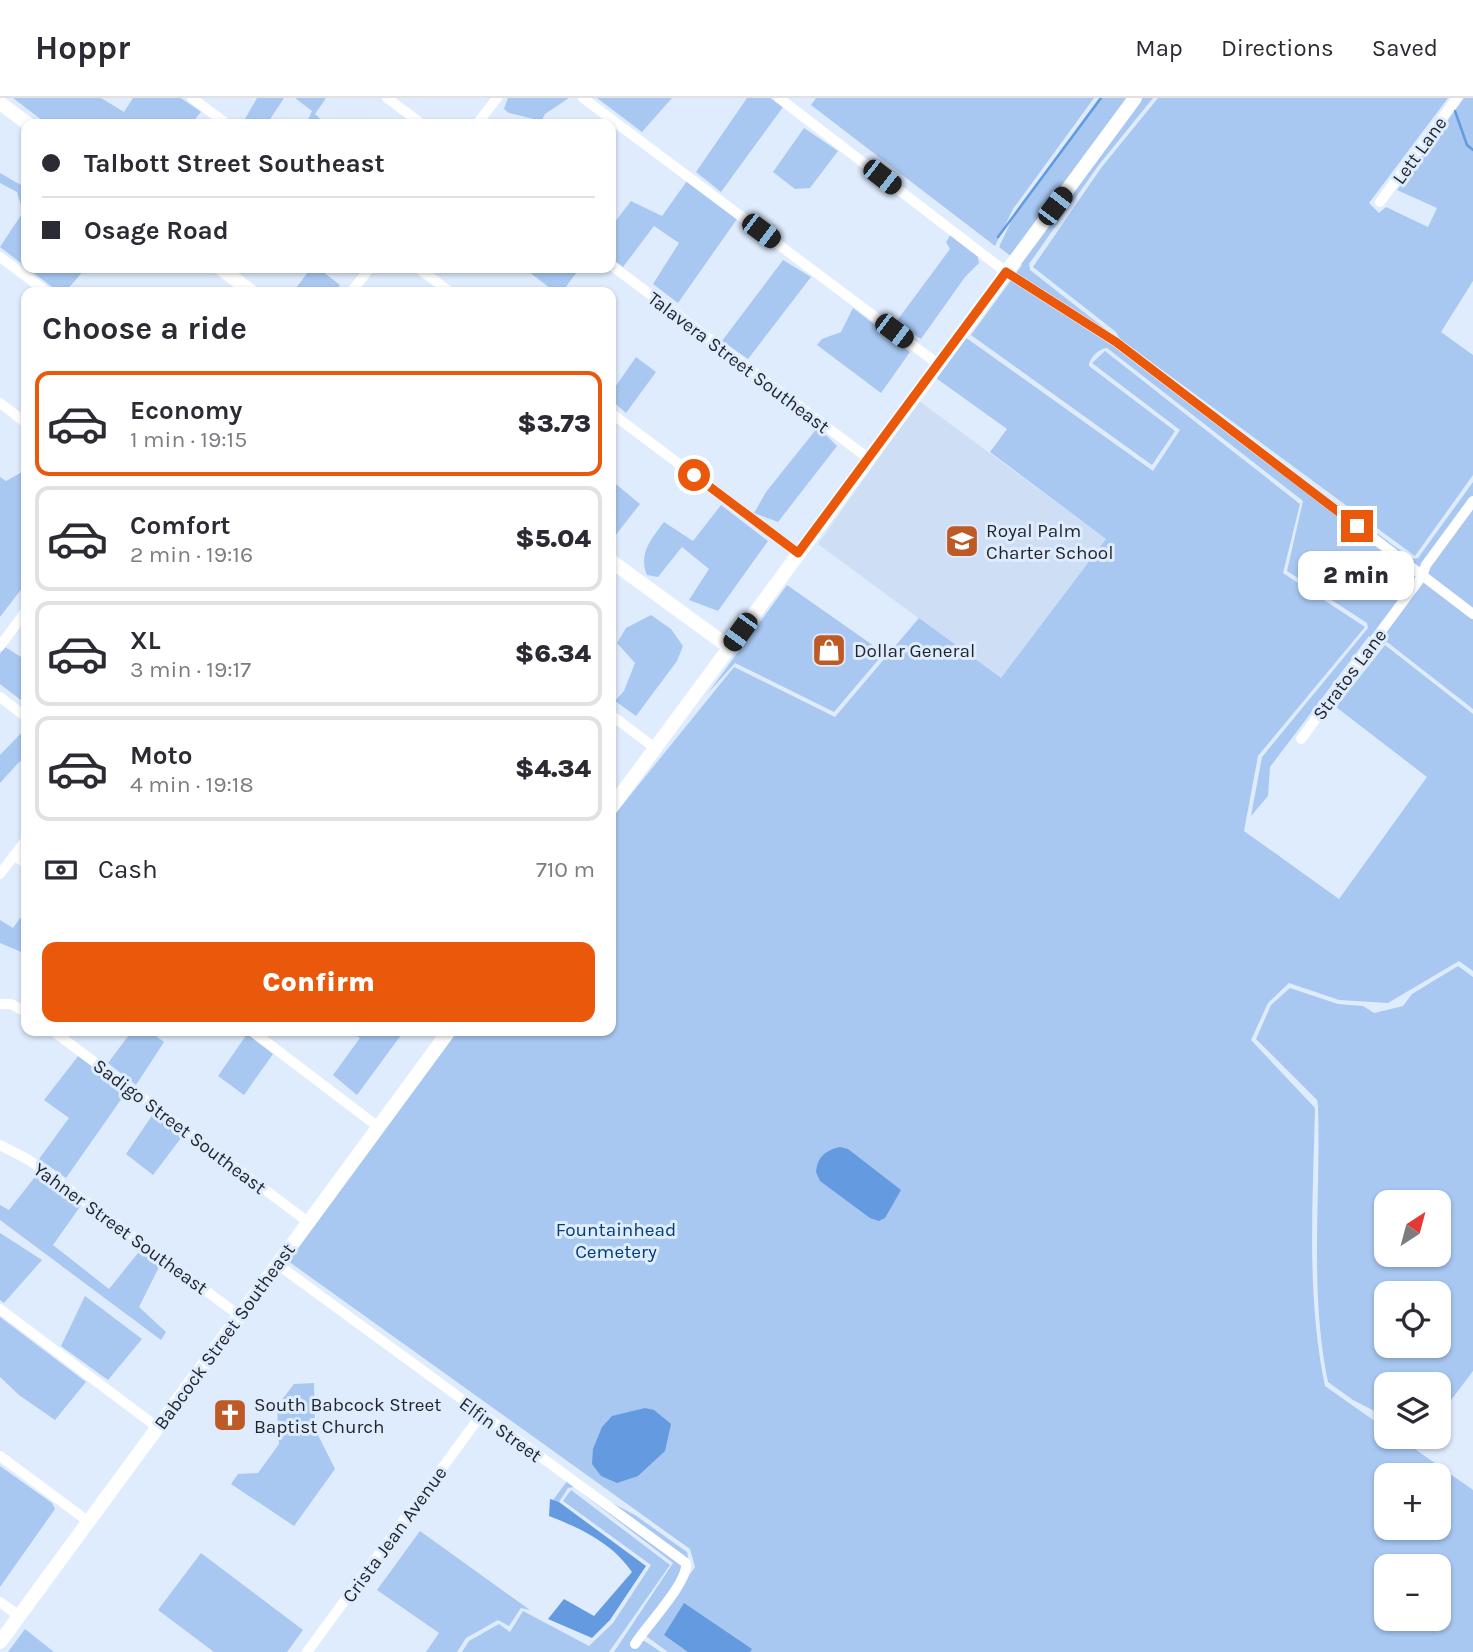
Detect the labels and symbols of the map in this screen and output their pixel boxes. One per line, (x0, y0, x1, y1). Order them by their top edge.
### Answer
street label: Lett Lane (1388, 113, 1452, 189)
car (859, 156, 906, 198)
car (1034, 183, 1077, 229)
car (738, 210, 785, 252)
street label: Talavera Street Southeast (643, 287, 833, 438)
car (871, 310, 918, 352)
route start (678, 459, 710, 491)
route end (1341, 510, 1373, 542)
place label: Royal Palm Charter School (986, 520, 1114, 564)
school or university icon: Royal Palm Charter School (943, 522, 981, 560)
callout: 2 min (1299, 550, 1415, 600)
car (720, 609, 761, 655)
street label: Stratos Lane (1308, 625, 1391, 725)
shop icon: Dollar General (810, 631, 848, 669)
place label: Dollar General (854, 640, 975, 662)
street label: Sadigo Street Southeast (89, 1055, 270, 1199)
street label: Yahner Street Southeast (29, 1158, 212, 1299)
north arrow (1374, 1190, 1451, 1267)
park label: Fountainhead Cemetery (556, 1219, 676, 1263)
street label: Babcock Street Southeast (150, 1239, 300, 1434)
street label: Elfin Street (455, 1393, 546, 1467)
place label: South Babcock Street Baptist Church (254, 1394, 441, 1438)
church icon: South Babcock Street Baptist Church (211, 1396, 249, 1434)
street label: Crista Jean Avenue (338, 1462, 452, 1607)

